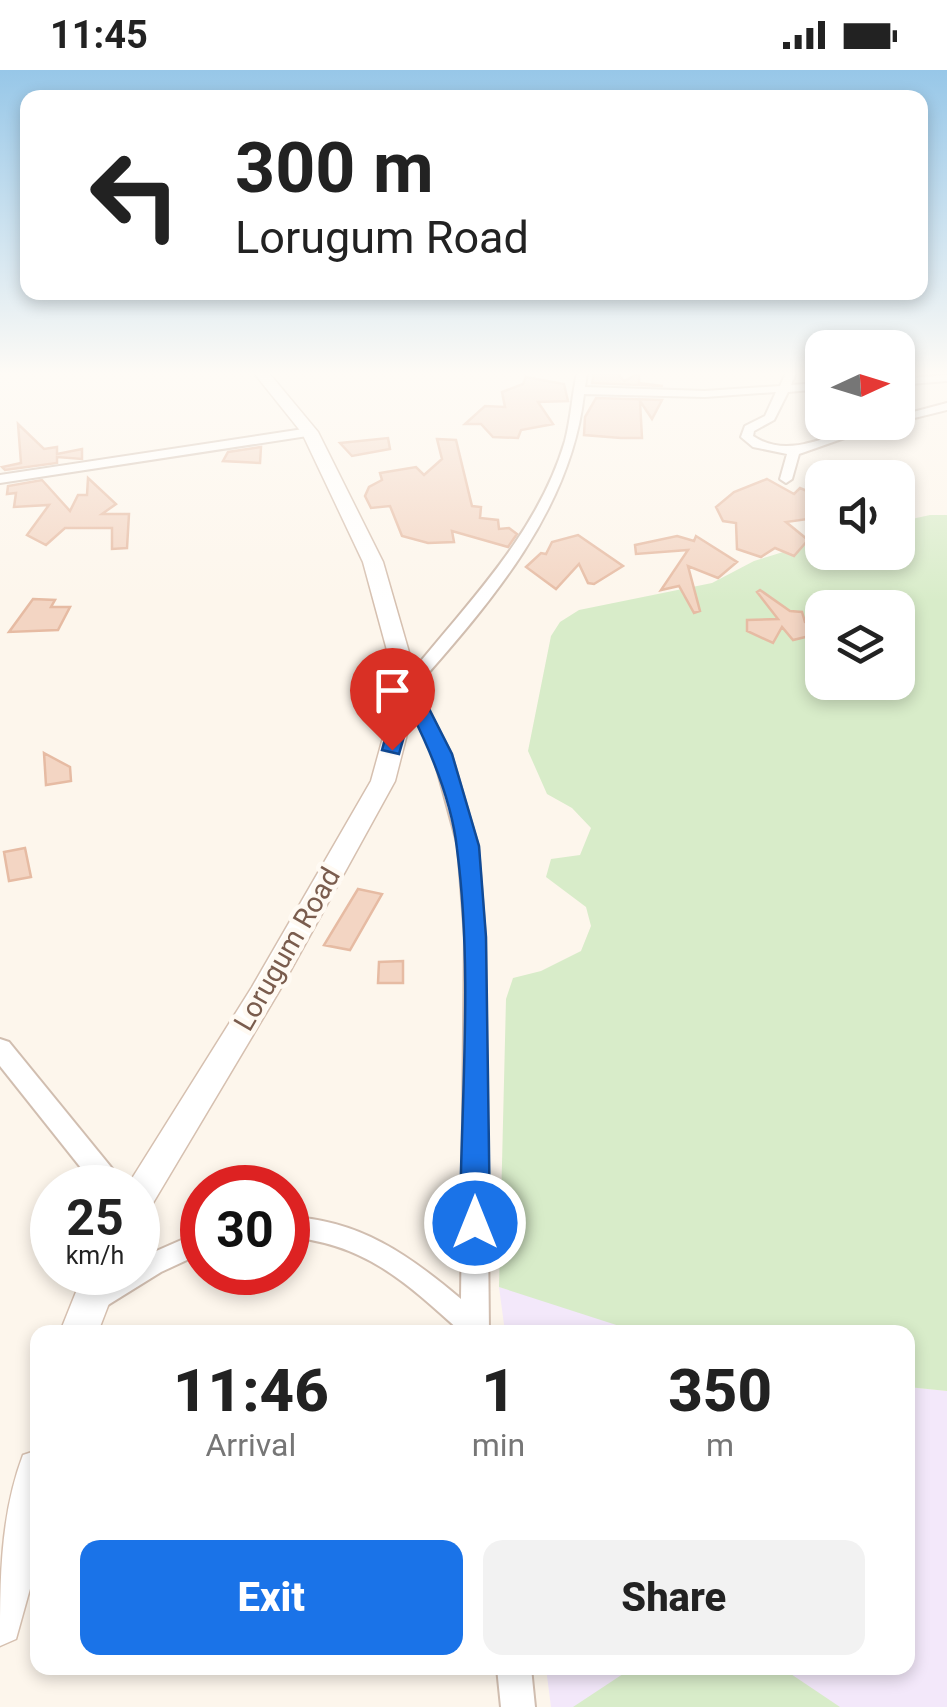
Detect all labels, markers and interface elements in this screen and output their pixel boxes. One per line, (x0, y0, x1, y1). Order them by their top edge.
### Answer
text: 11:45 (50, 13, 148, 57)
text: 300 m (235, 127, 434, 209)
icon: left (70, 130, 200, 260)
text: Lorugum Road (235, 211, 529, 264)
north arrow (805, 330, 915, 440)
map controls (805, 330, 915, 700)
button: sound (805, 460, 915, 570)
button: layers (805, 590, 915, 700)
pin (350, 648, 435, 751)
icon: arrive (365, 663, 420, 718)
street label: Lorugum Road (227, 862, 347, 1036)
speed limit sign: 30 (180, 1165, 310, 1295)
position arrow (423, 1171, 527, 1275)
text: 25 (66, 1189, 124, 1247)
text: km/h (66, 1241, 124, 1270)
text: 11:46 (173, 1355, 329, 1426)
text: 1 (481, 1355, 516, 1426)
text: 350 (668, 1355, 772, 1426)
text: Arrival (205, 1426, 296, 1464)
text: min (472, 1426, 525, 1464)
text: m (706, 1426, 734, 1464)
button: Exit (80, 1540, 463, 1655)
button: Share (483, 1540, 865, 1655)

